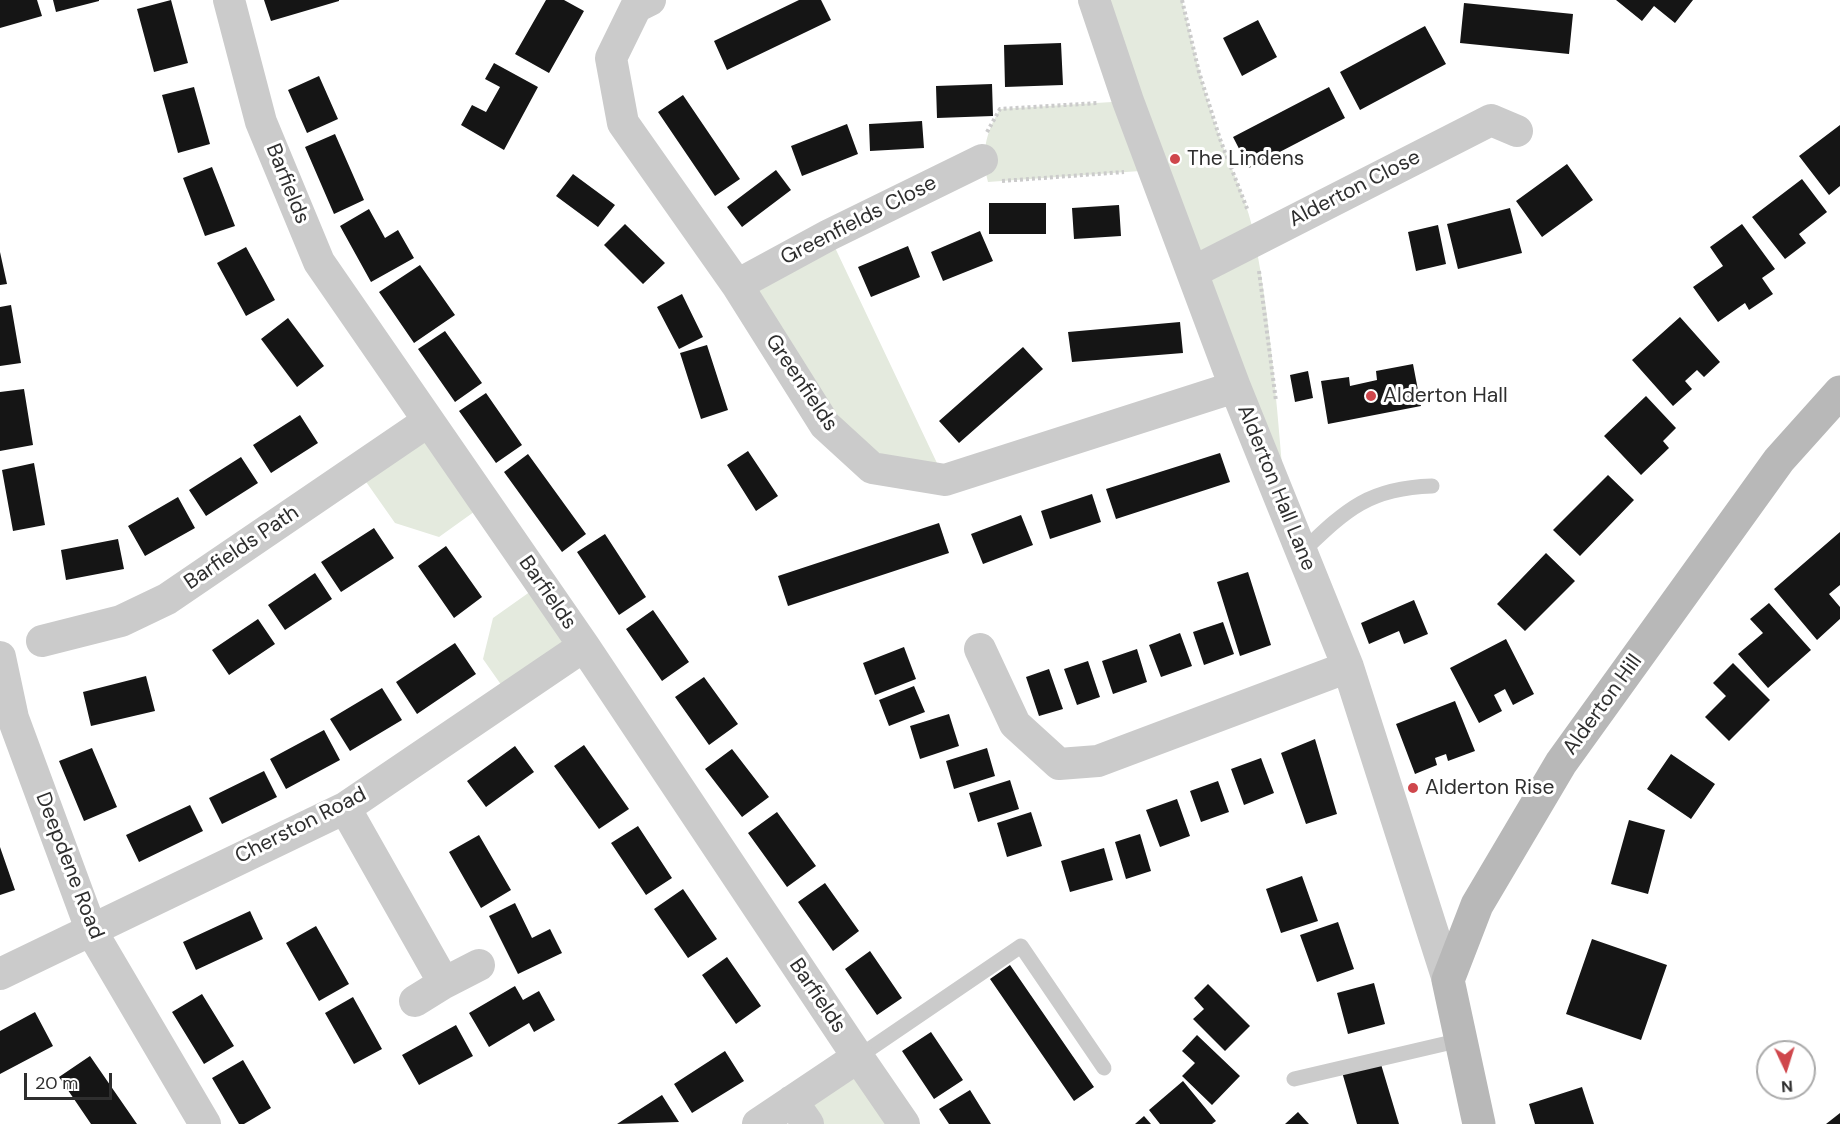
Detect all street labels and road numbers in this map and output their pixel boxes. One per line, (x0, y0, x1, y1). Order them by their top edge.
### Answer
street label: Barfields (260, 140, 314, 228)
street label: Alderton Close (1285, 145, 1425, 233)
street label: Greenfields Close (777, 171, 941, 271)
street label: Greenfields (759, 330, 843, 436)
street label: Alderton Hall Lane (1231, 401, 1321, 575)
street label: Barfields Path (180, 500, 304, 596)
street label: Barfields (513, 551, 581, 635)
street label: Alderton Hill (1558, 650, 1648, 760)
street label: Cherston Road (231, 782, 371, 870)
street label: Deepdene Road (29, 789, 109, 943)
street label: Barfields (783, 954, 851, 1038)

